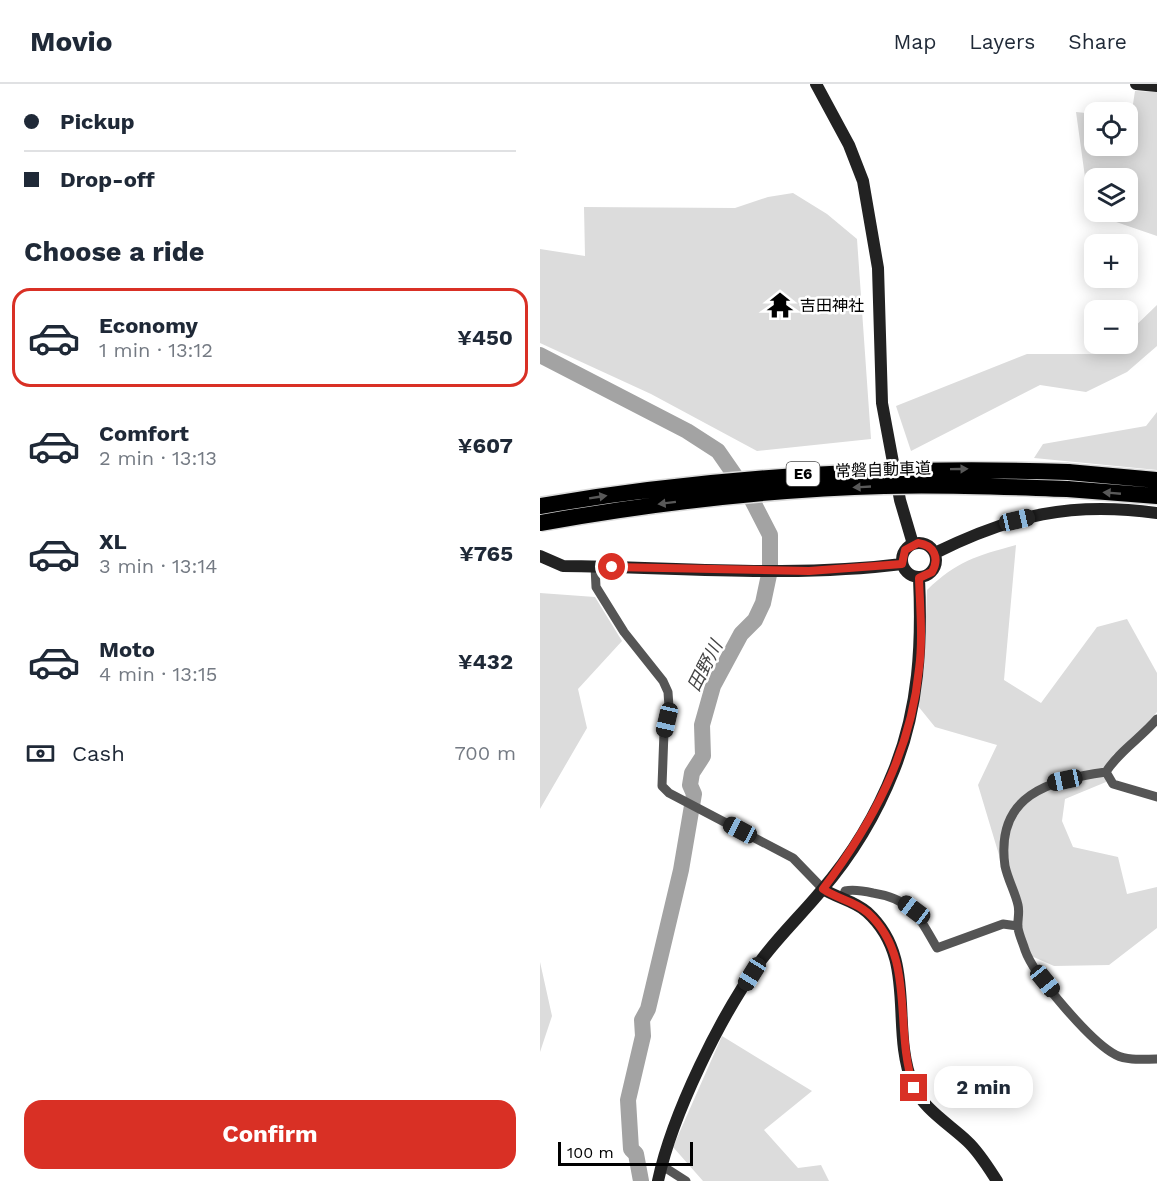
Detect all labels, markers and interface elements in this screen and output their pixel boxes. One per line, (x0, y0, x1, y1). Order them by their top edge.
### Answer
text: Movio (30, 25, 113, 58)
text: Map (893, 29, 936, 54)
text: Layers (969, 29, 1035, 54)
text: Share (1068, 29, 1127, 54)
map controls (1084, 102, 1138, 354)
button: locate (1084, 102, 1138, 156)
text: Pickup (60, 109, 135, 134)
text: Drop-off (60, 167, 155, 192)
button: layers (1084, 168, 1138, 222)
button: + (1084, 234, 1138, 288)
text: Choose a ride (24, 236, 204, 268)
temple icon: 吉田神社 (765, 290, 795, 320)
place label: 吉田神社 (800, 296, 864, 315)
button: − (1084, 300, 1138, 354)
icon: car (27, 311, 81, 365)
text: Economy (99, 313, 198, 338)
text: ¥450 (457, 325, 513, 350)
text: 1 min · 13:12 (99, 338, 213, 362)
icon: car (27, 419, 81, 473)
text: Comfort (99, 421, 189, 446)
text: ¥607 (458, 433, 513, 458)
text: 2 min · 13:13 (99, 446, 217, 470)
street label: 常磐自動車道 (835, 458, 931, 481)
road number: E6 (786, 462, 820, 486)
one-way arrow (950, 464, 969, 474)
one-way arrow (852, 482, 871, 491)
one-way arrow (1102, 488, 1121, 497)
one-way arrow (588, 492, 607, 501)
one-way arrow (658, 499, 677, 508)
car (997, 507, 1037, 533)
icon: car (27, 527, 81, 581)
text: XL (99, 529, 127, 554)
text: ¥765 (459, 541, 513, 566)
route start (598, 553, 625, 580)
text: 3 min · 13:14 (99, 554, 217, 578)
icon: car (27, 635, 81, 689)
water label: 田野川 (683, 635, 727, 695)
text: Moto (99, 637, 155, 662)
text: ¥432 (458, 649, 513, 674)
text: 4 min · 13:15 (99, 662, 217, 686)
car (654, 700, 680, 740)
icon: cash (24, 737, 57, 770)
text: Cash (72, 741, 125, 766)
text: 700 m (454, 741, 516, 765)
car (1046, 767, 1084, 793)
car (720, 814, 760, 846)
car (894, 892, 934, 928)
car (735, 954, 769, 994)
car (1027, 961, 1063, 1001)
callout: 2 min (935, 1067, 1034, 1109)
route end (900, 1074, 927, 1101)
text: 2 min (956, 1075, 1011, 1099)
button: Confirm (24, 1100, 516, 1169)
scale bar (558, 1139, 693, 1166)
text: 100 m (567, 1143, 614, 1162)

